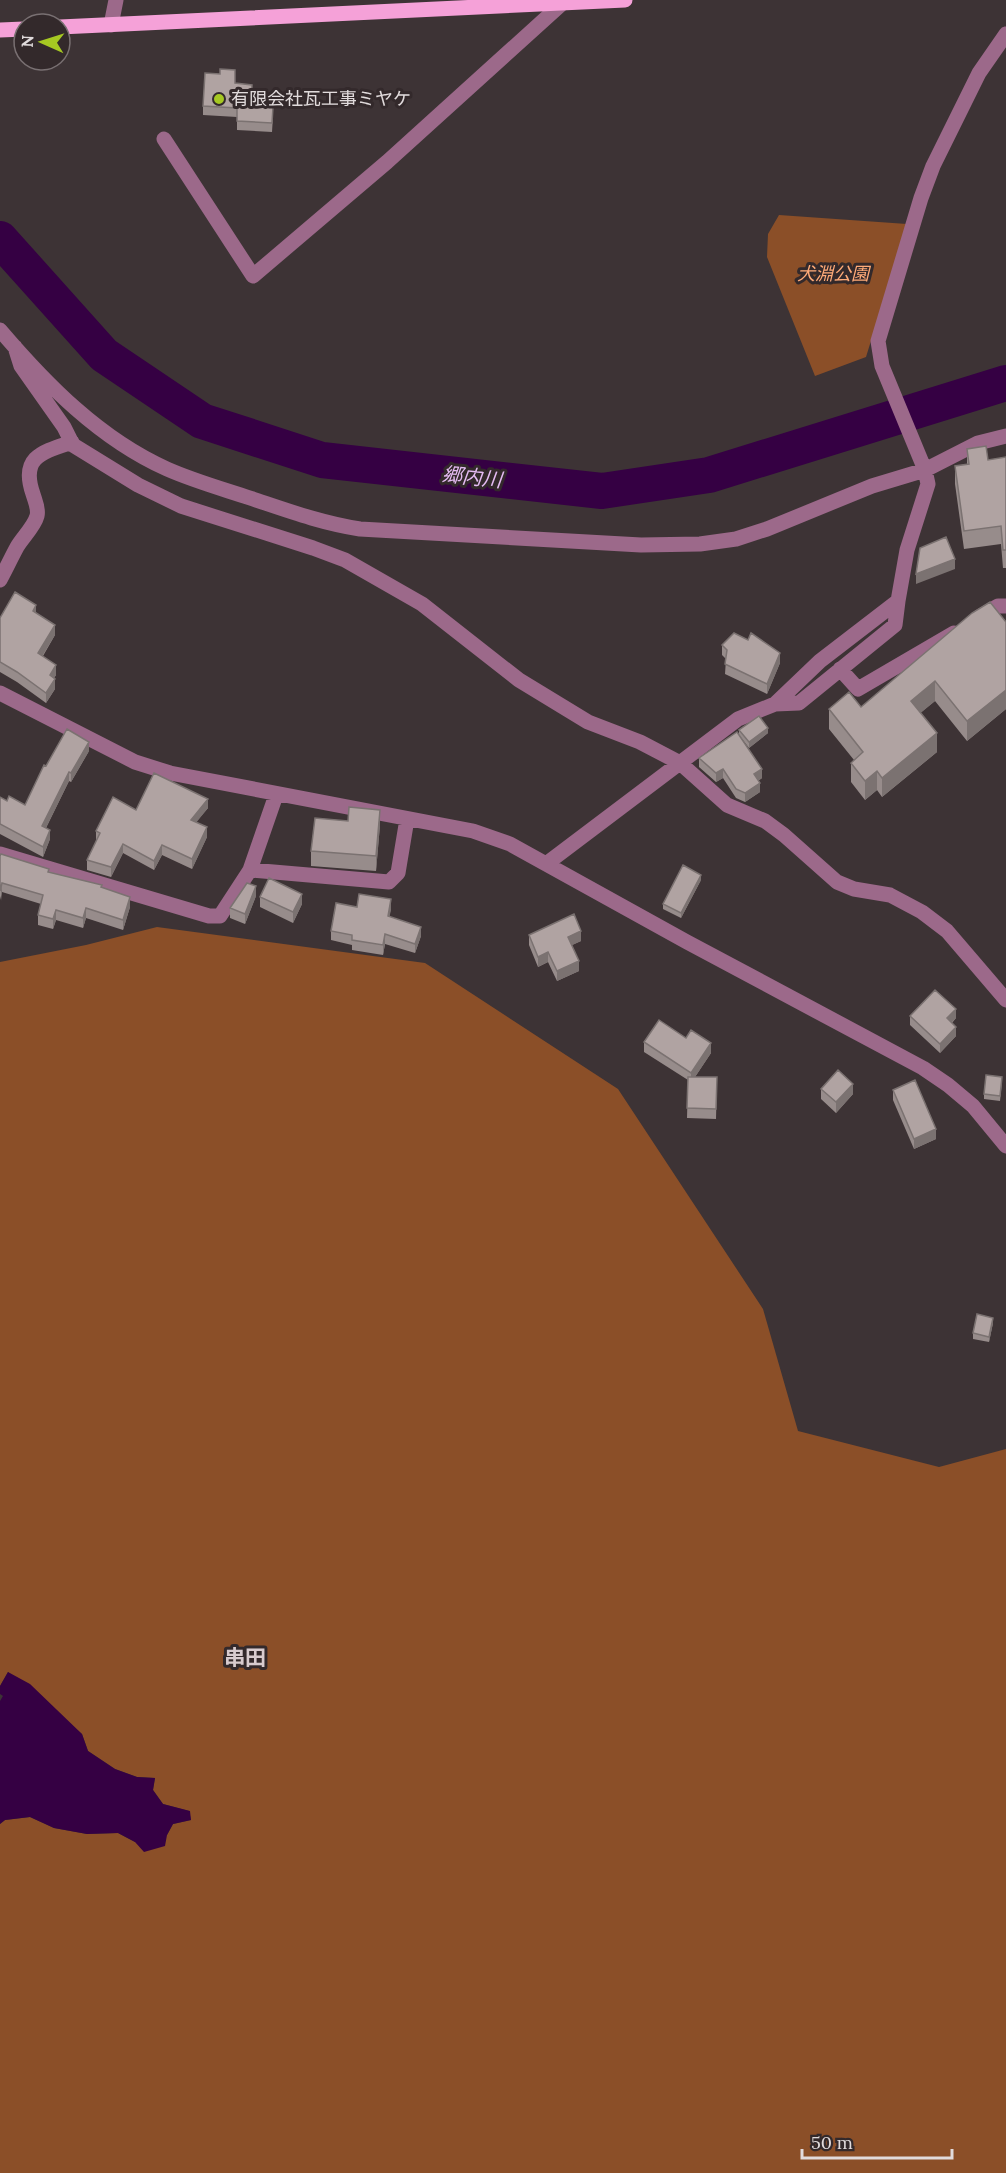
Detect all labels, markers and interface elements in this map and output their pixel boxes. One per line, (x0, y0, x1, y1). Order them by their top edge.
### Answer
north arrow (12, 12, 72, 72)
text: N (17, 35, 37, 48)
place label: 有限会社瓦工事ミヤケ (231, 87, 411, 110)
marker: 有限会社瓦工事ミヤケ (212, 92, 226, 106)
park label: 犬淵公園 (797, 262, 872, 285)
water label: 郷内川 (441, 461, 505, 492)
district label: 串田 (224, 1644, 266, 1671)
scale bar (802, 2122, 952, 2160)
text: 50 m (811, 2131, 853, 2154)

